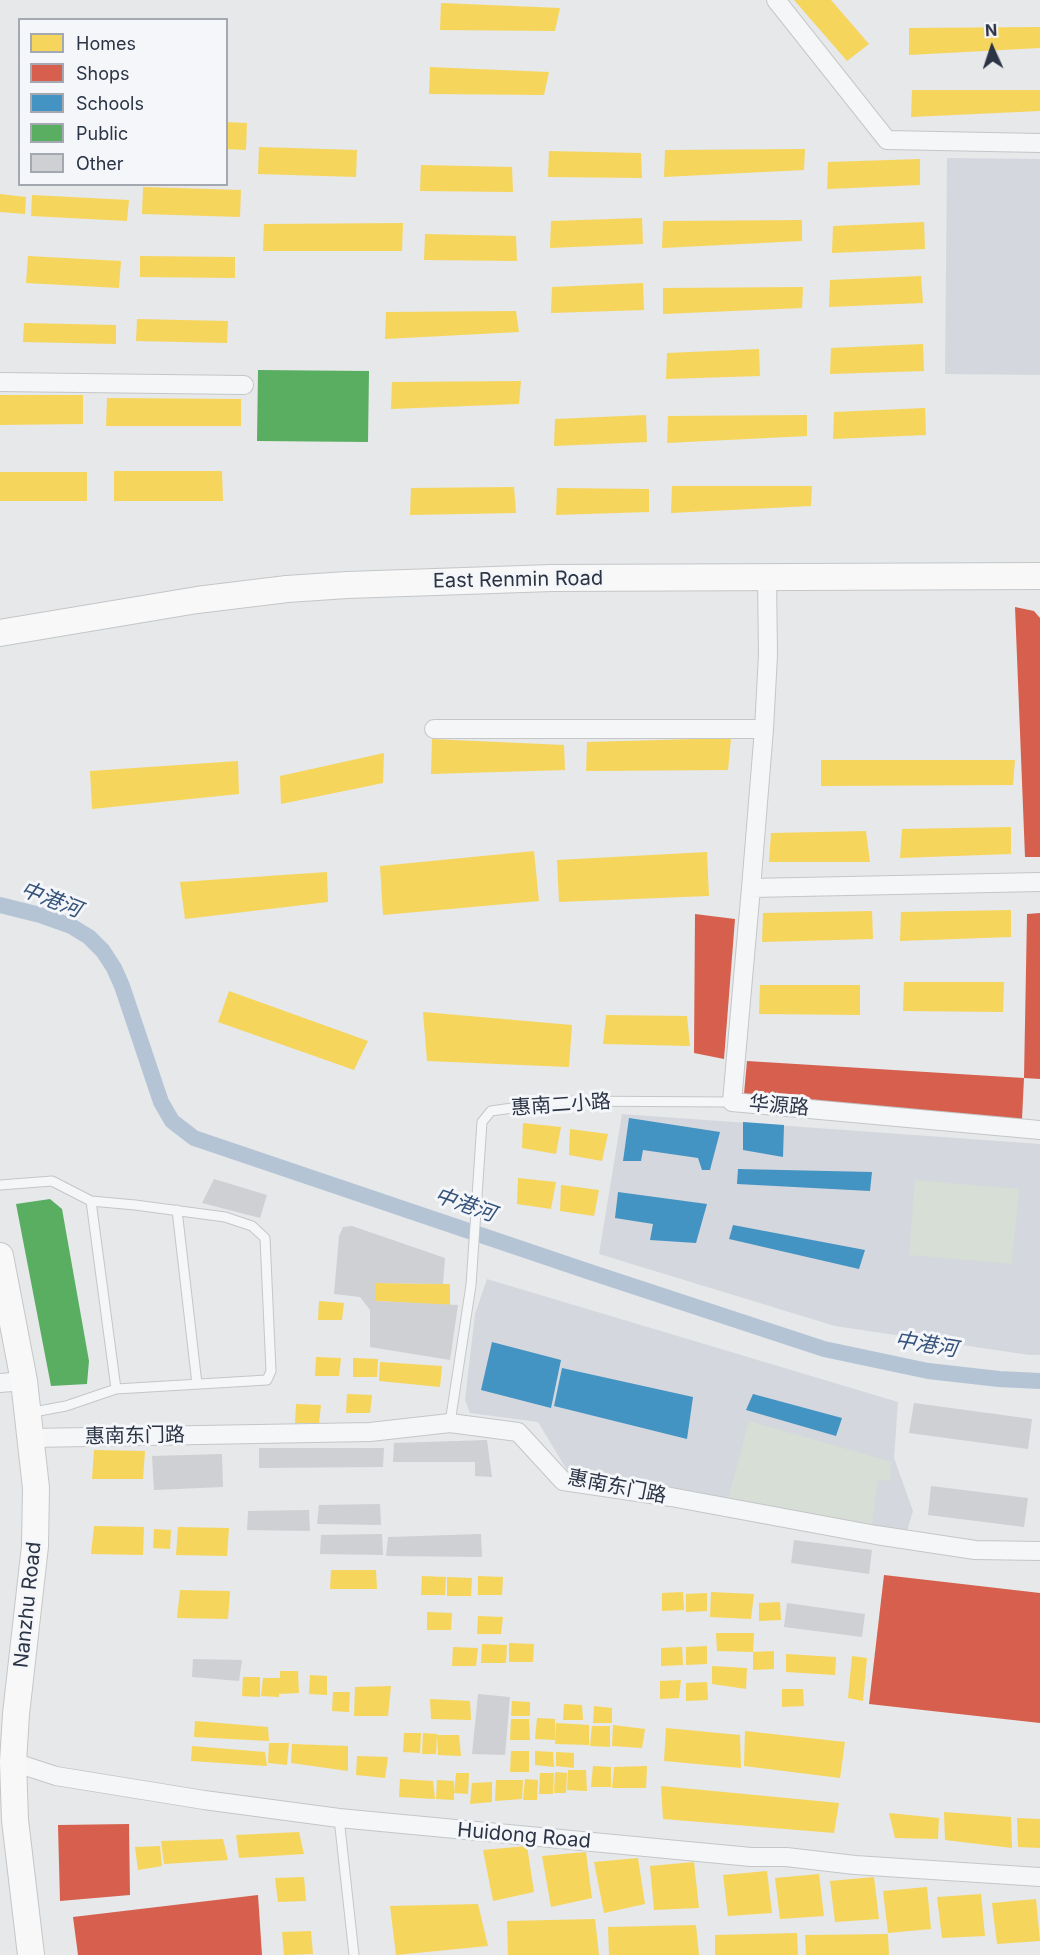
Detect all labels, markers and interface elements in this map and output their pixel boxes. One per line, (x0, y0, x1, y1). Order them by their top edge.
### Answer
legend (18, 18, 228, 186)
north arrow (962, 18, 1022, 78)
text: N (984, 20, 998, 40)
text: Homes (76, 33, 136, 54)
text: Shops (76, 63, 130, 84)
text: Schools (76, 93, 144, 114)
text: Public (76, 123, 128, 144)
text: Other (76, 153, 124, 174)
street label: East Renmin Road (433, 567, 603, 593)
water label: 中港河 (17, 877, 85, 923)
street label: 惠南二小路 (510, 1090, 612, 1120)
street label: 华源路 (748, 1091, 810, 1121)
water label: 中港河 (431, 1183, 499, 1227)
water label: 中港河 (893, 1328, 959, 1362)
street label: 惠南东门路 (85, 1423, 185, 1449)
street label: 惠南东门路 (566, 1466, 668, 1508)
street label: Nanzhu Road (9, 1541, 47, 1669)
street label: Huidong Road (456, 1818, 592, 1854)

